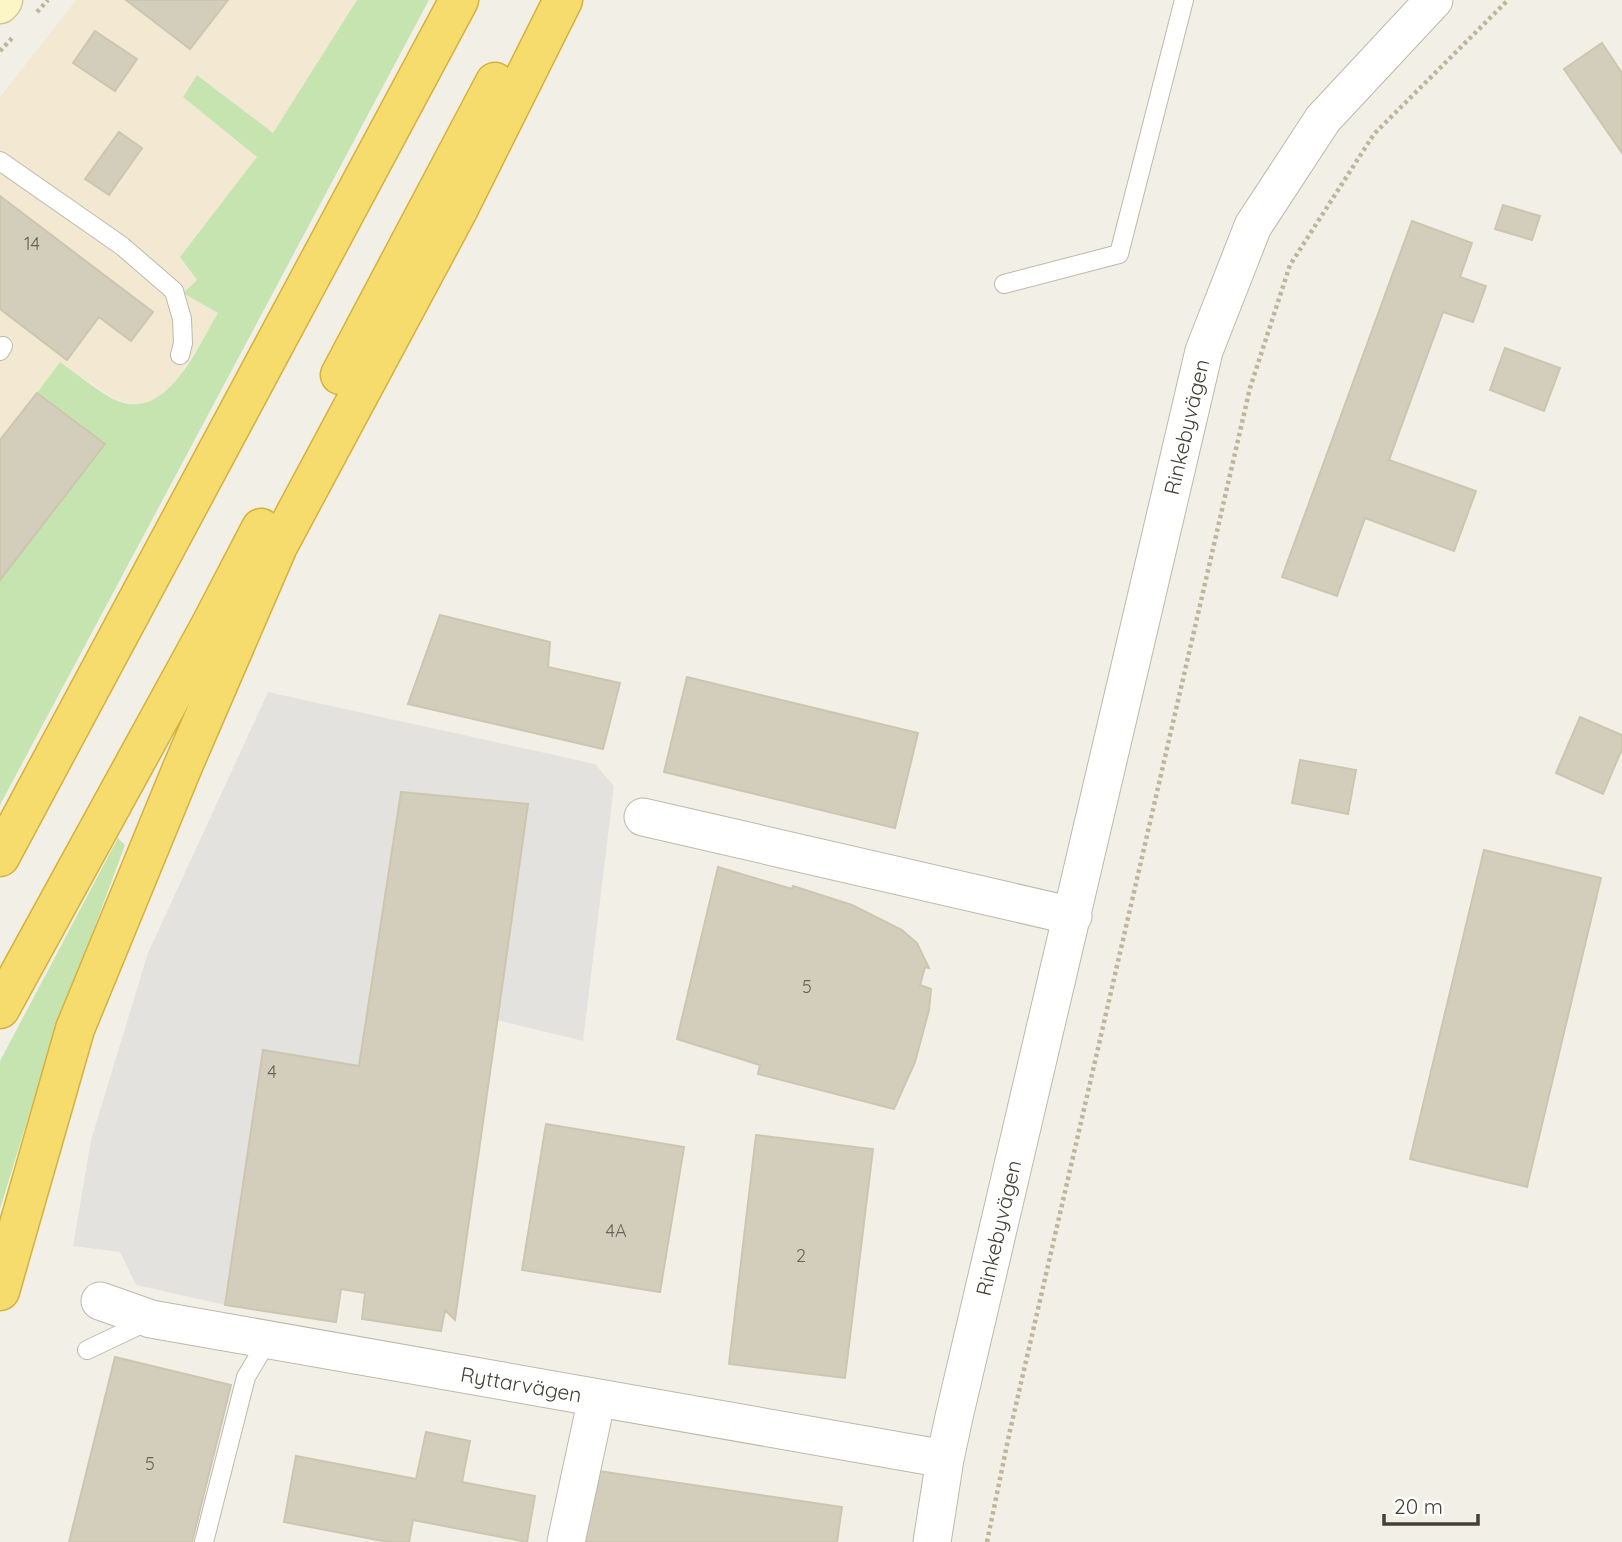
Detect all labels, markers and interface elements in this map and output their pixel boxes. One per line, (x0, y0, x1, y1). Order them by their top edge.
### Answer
house number: 14 (24, 232, 40, 255)
street label: Rinkebyvägen (1158, 356, 1214, 497)
house number: 5 (802, 975, 812, 998)
house number: 4 (267, 1060, 277, 1083)
street label: Rinkebyvägen (970, 1157, 1026, 1298)
house number: 4A (605, 1219, 627, 1242)
house number: 2 (796, 1244, 806, 1267)
street label: Ryttarvägen (459, 1361, 584, 1407)
house number: 5 (145, 1452, 155, 1475)
scale bar (1384, 1482, 1478, 1526)
text: 20 m (1394, 1493, 1443, 1519)

